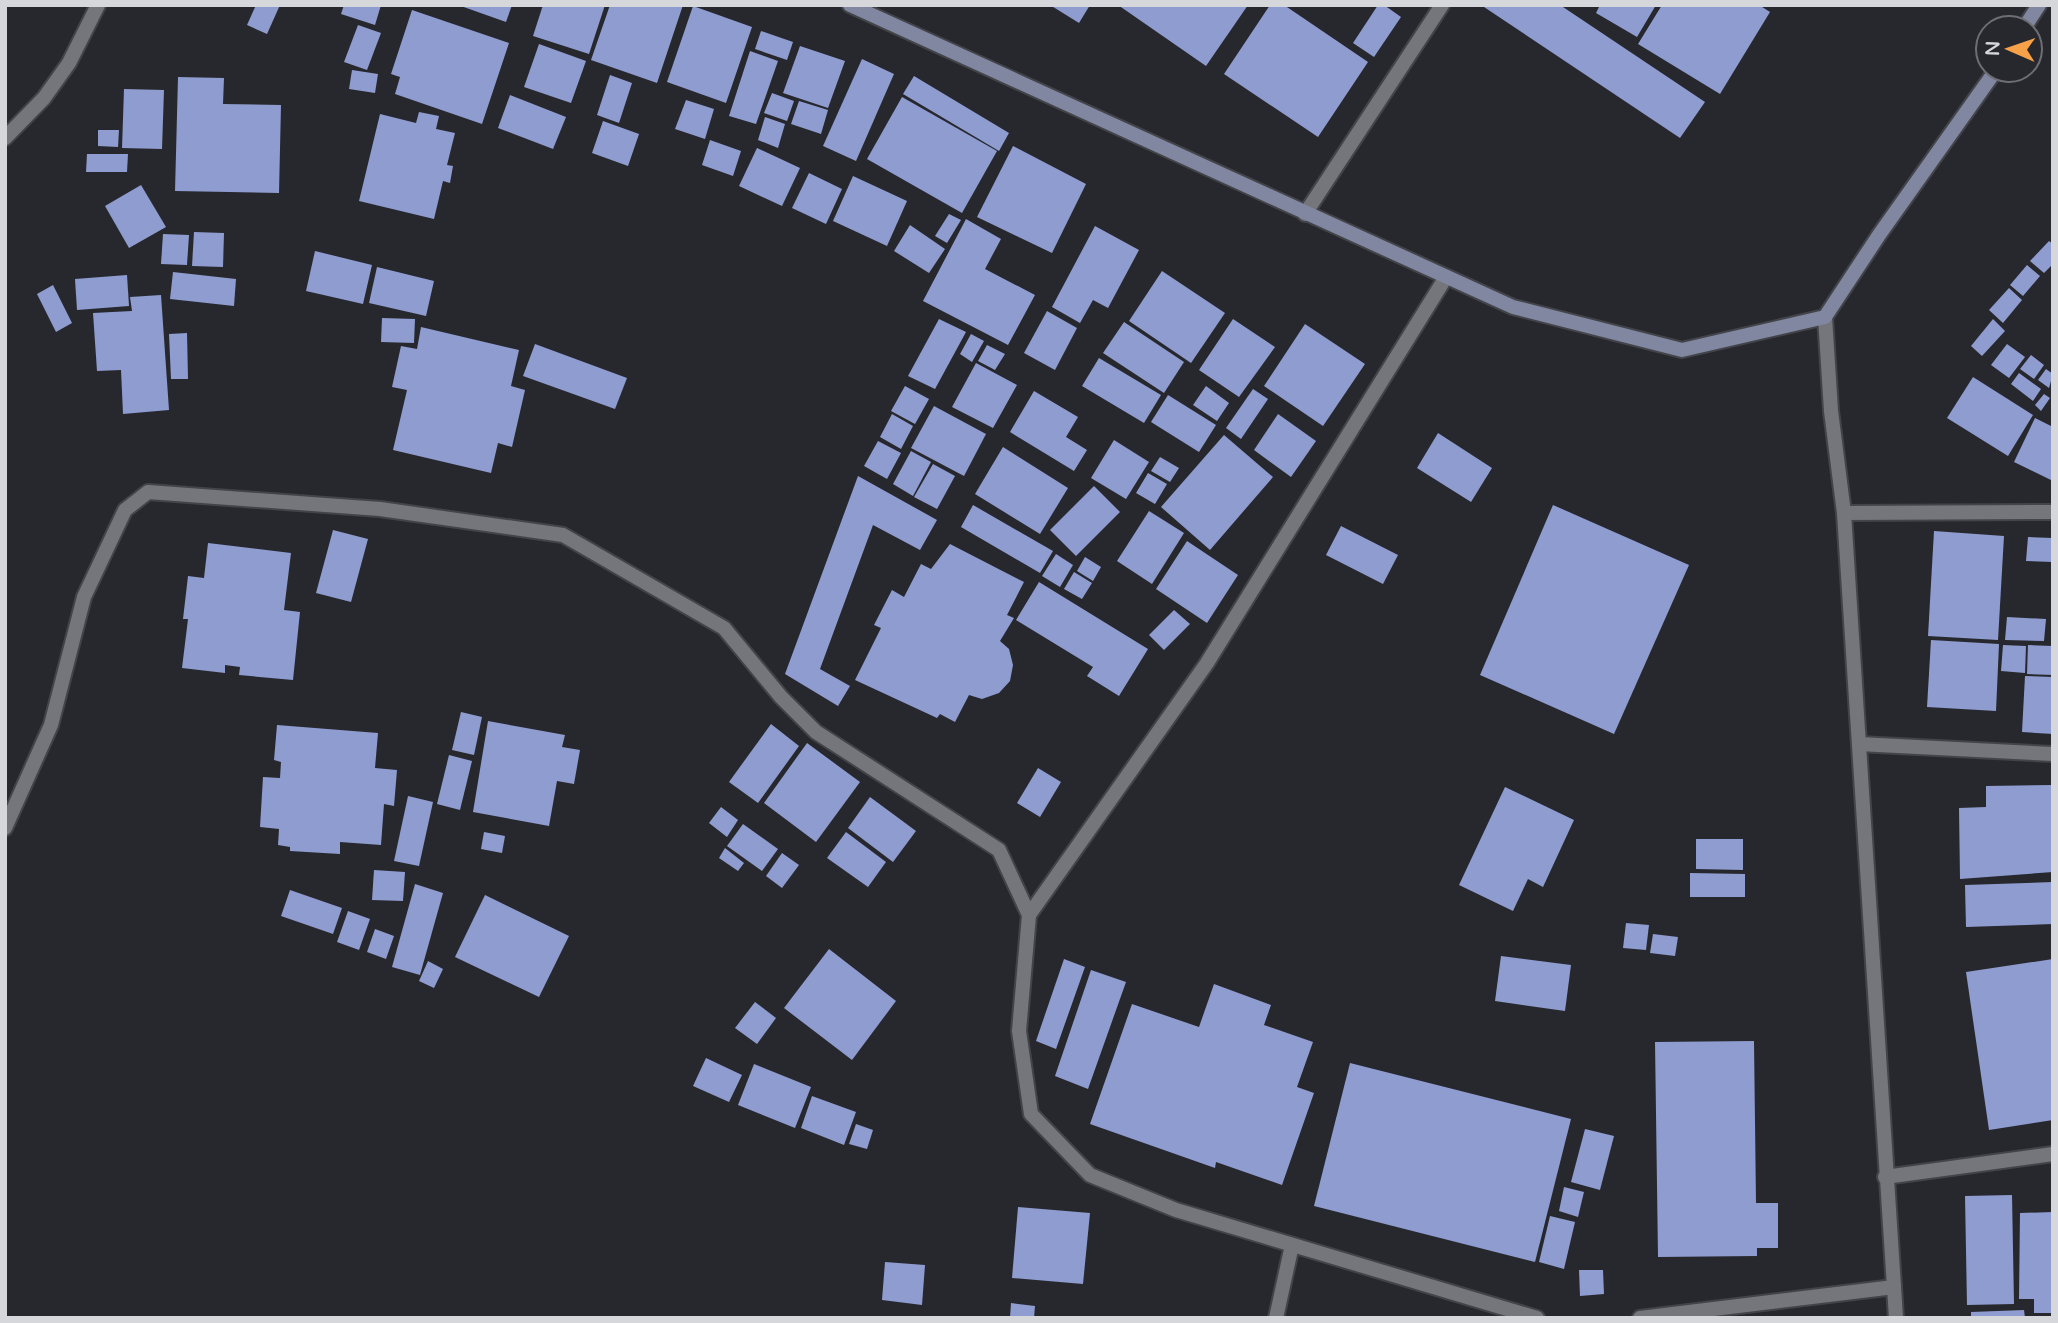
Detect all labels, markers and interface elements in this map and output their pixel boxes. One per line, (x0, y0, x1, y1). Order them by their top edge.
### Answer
north arrow (1974, 14, 2044, 84)
text: N (1982, 40, 2004, 56)

